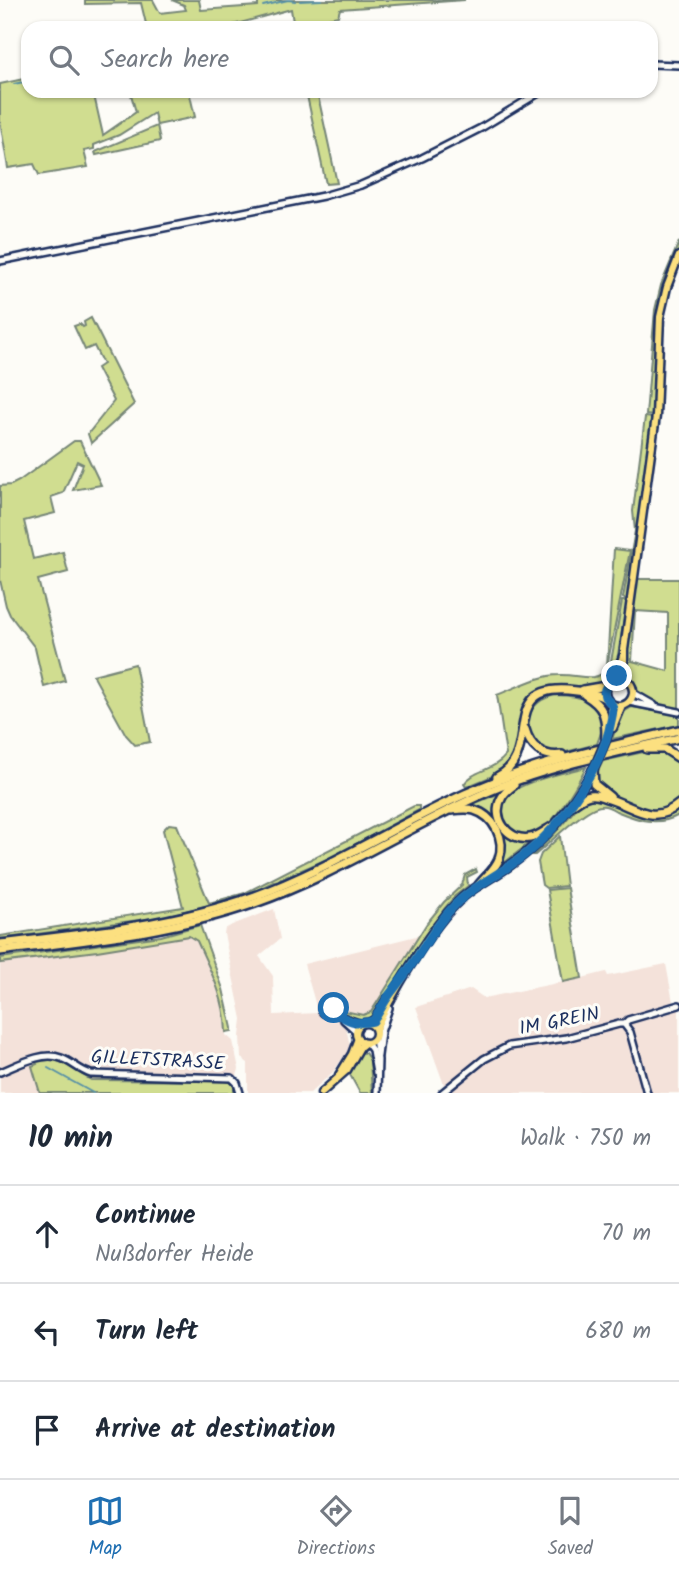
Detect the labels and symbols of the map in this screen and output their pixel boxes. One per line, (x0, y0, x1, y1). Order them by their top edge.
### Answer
route end (601, 660, 632, 691)
route start (318, 992, 349, 1023)
street label: IM GREIN (517, 999, 602, 1044)
street label: GILLETSTRASSE (90, 1043, 226, 1080)

